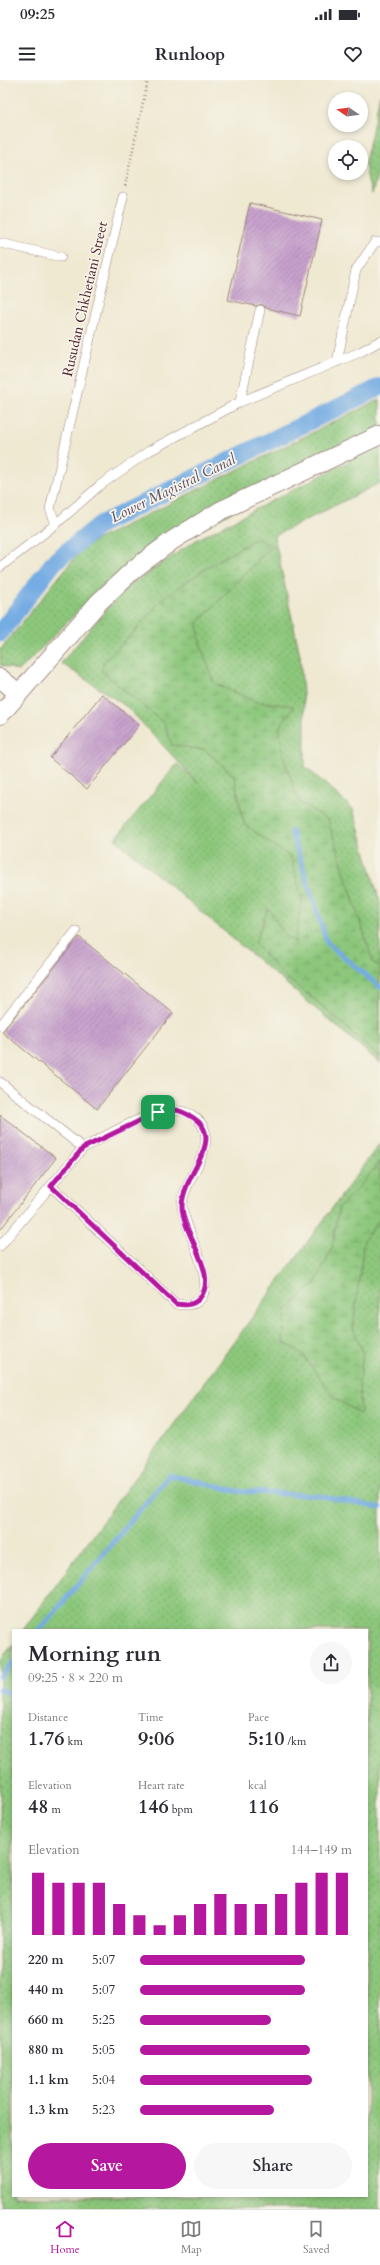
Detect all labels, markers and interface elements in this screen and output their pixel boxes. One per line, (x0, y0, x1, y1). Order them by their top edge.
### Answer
text: 09:25 (20, 4, 55, 24)
text: Runloop (155, 42, 225, 67)
icon: menu (16, 43, 38, 65)
icon: heart (342, 43, 364, 65)
north arrow (328, 92, 368, 132)
map controls (328, 92, 368, 180)
button: locate (328, 140, 368, 180)
street label: Rusudan Chkhetiani Street (58, 219, 112, 378)
water label: Lower Magistral Canal (107, 449, 240, 527)
pin (141, 1095, 175, 1129)
icon: arrive (147, 1101, 169, 1123)
text: Morning run (28, 1639, 161, 1669)
button: share (310, 1642, 352, 1684)
text: 09:25 · 8 × 220 m (28, 1669, 123, 1687)
text: Distance (28, 1710, 68, 1725)
text: Time (138, 1710, 163, 1725)
text: Pace (248, 1710, 269, 1725)
text: 1.76 (28, 1725, 65, 1752)
text: 9:06 (138, 1725, 175, 1752)
text: 5:10 (248, 1725, 285, 1752)
text: km (65, 1734, 83, 1749)
text: /km (285, 1734, 306, 1749)
text: Elevation (28, 1778, 72, 1793)
text: Heart rate (138, 1778, 185, 1793)
text: kcal (248, 1778, 266, 1793)
text: 48 (28, 1793, 49, 1820)
text: 146 (138, 1793, 169, 1820)
text: 116 (248, 1793, 279, 1820)
text: m (49, 1802, 61, 1817)
text: bpm (169, 1802, 193, 1817)
text: Elevation (28, 1841, 80, 1859)
text: 144–149 m (290, 1841, 352, 1859)
text: 220 m (28, 1951, 63, 1969)
text: 5:07 (92, 1951, 115, 1969)
text: 440 m (28, 1981, 63, 1999)
text: 5:07 (92, 1981, 115, 1999)
text: 660 m (28, 2011, 63, 2029)
text: 5:25 (92, 2011, 115, 2029)
text: 880 m (28, 2041, 63, 2059)
text: 5:05 (92, 2041, 115, 2059)
text: 1.1 km (28, 2071, 69, 2089)
text: 5:04 (92, 2071, 115, 2089)
text: 1.3 km (28, 2101, 69, 2119)
text: 5:23 (92, 2101, 115, 2119)
button: Save (28, 2143, 186, 2189)
button: Share (194, 2143, 352, 2189)
tab: Home (50, 2218, 80, 2257)
tab: Map (180, 2218, 202, 2257)
tab: Saved (303, 2218, 330, 2257)

